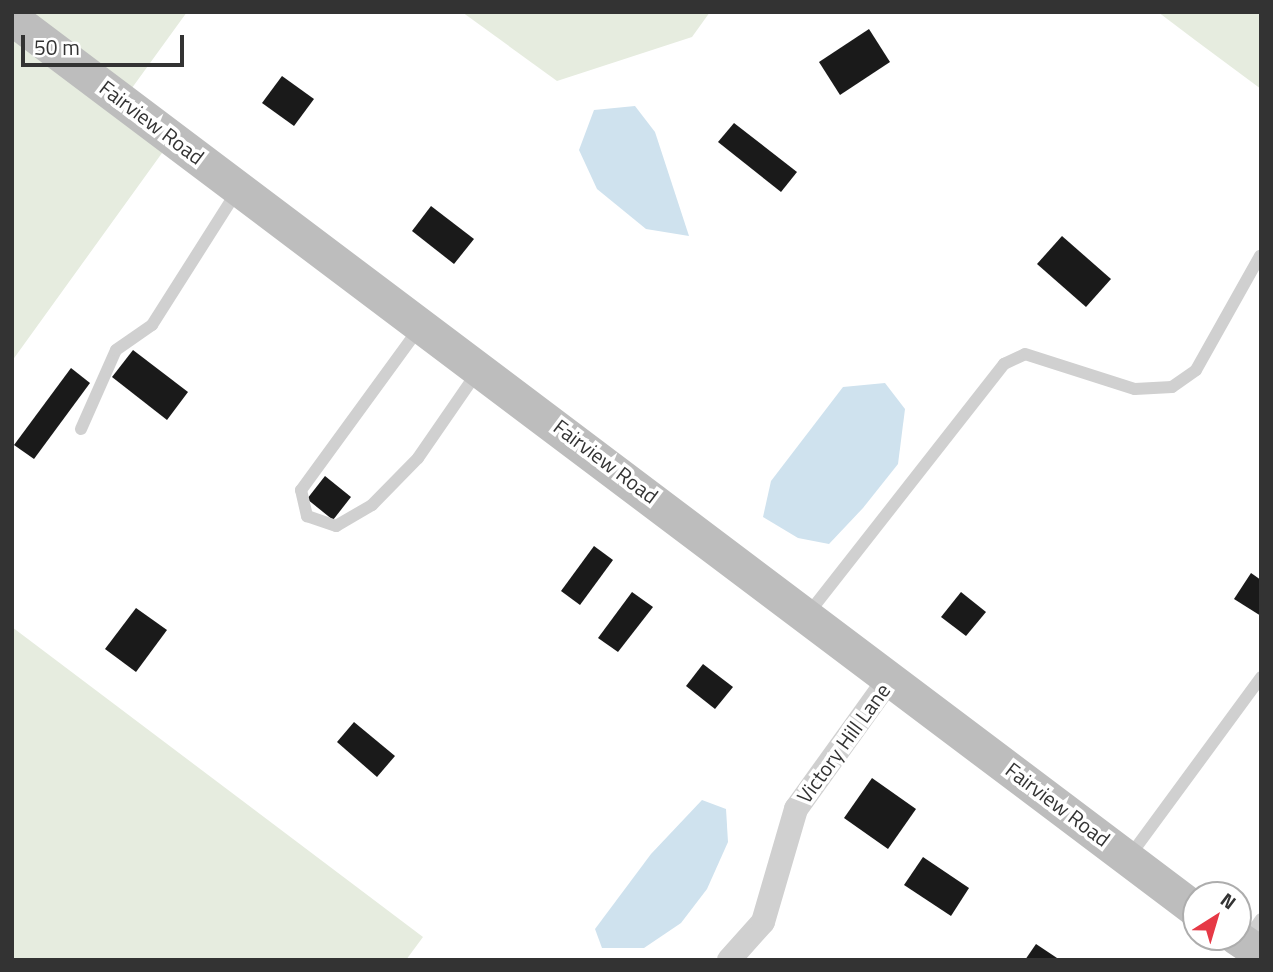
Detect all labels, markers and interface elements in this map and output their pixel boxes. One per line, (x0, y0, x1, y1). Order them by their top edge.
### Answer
scale bar (24, 21, 187, 65)
text: 50 m (34, 31, 80, 63)
street label: Fairview Road (95, 75, 209, 169)
street label: Fairview Road (549, 414, 663, 508)
street label: Victory Hill Lane (791, 678, 895, 808)
street label: Fairview Road (1001, 757, 1115, 851)
north arrow (1182, 881, 1252, 951)
text: N (1215, 885, 1243, 916)

